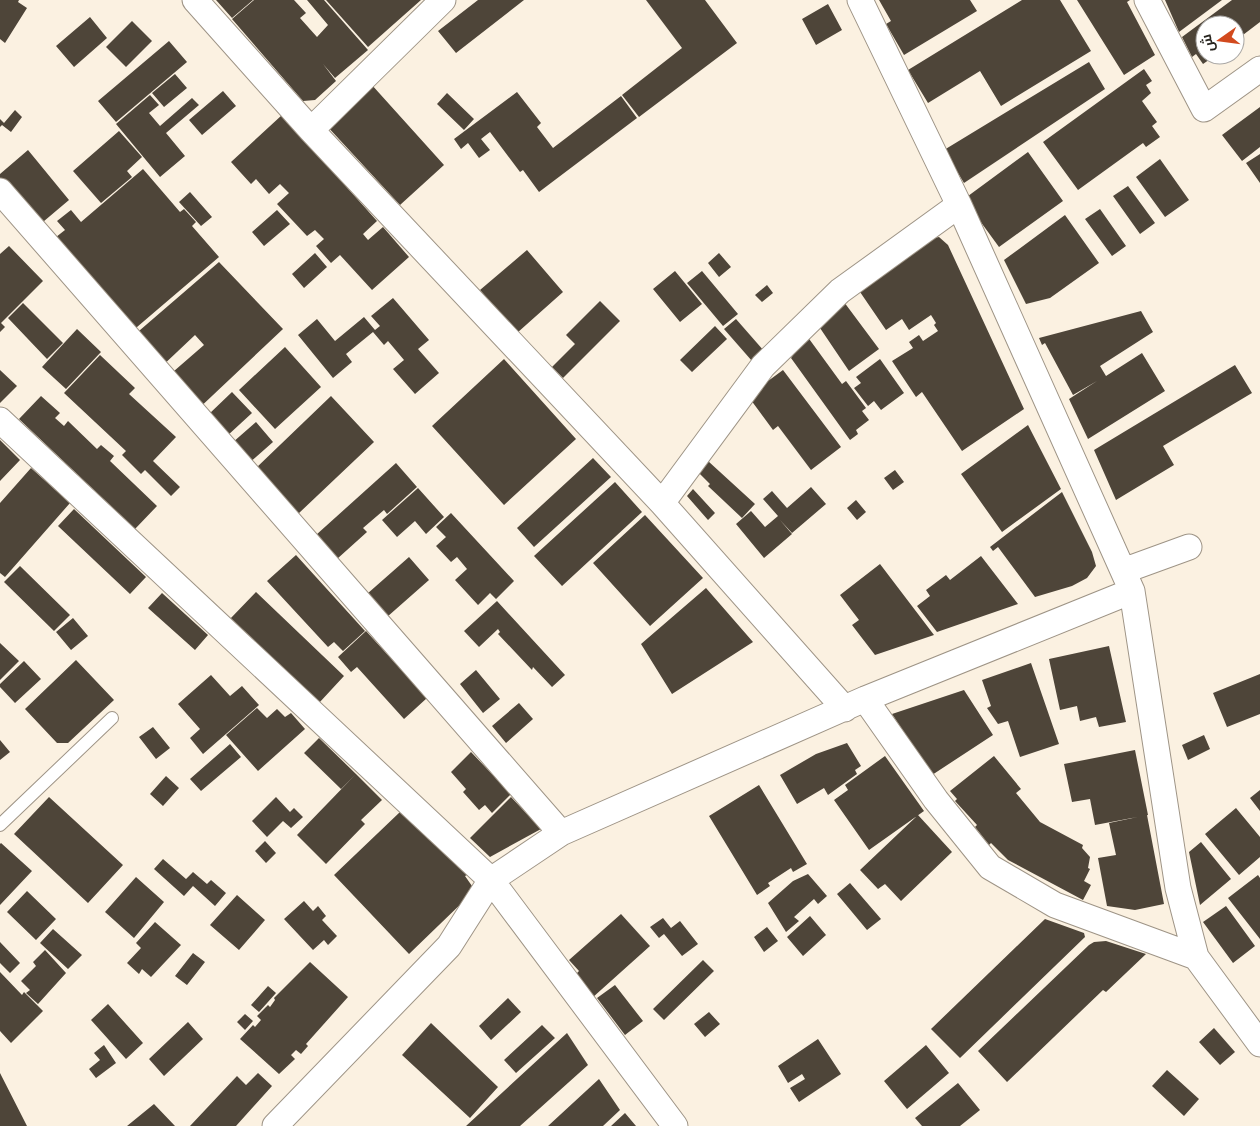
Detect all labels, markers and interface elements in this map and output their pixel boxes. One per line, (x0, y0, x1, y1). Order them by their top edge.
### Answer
north arrow (1195, 15, 1245, 65)
text: ش (1196, 32, 1218, 54)

